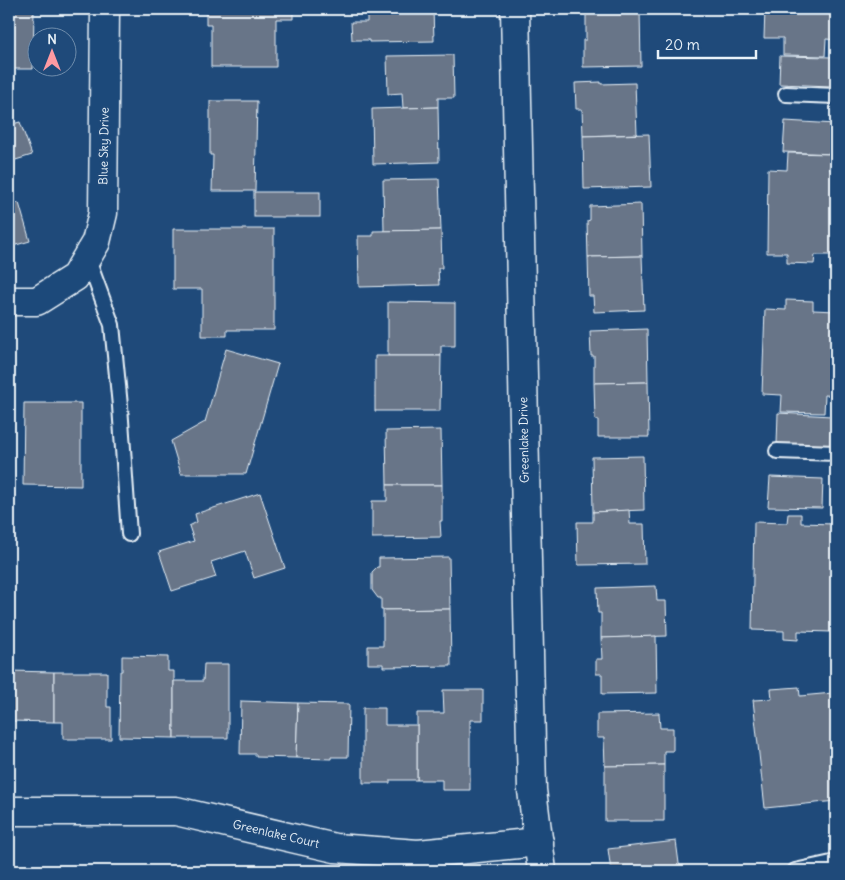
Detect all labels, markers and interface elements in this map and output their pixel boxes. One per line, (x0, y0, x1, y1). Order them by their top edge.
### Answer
north arrow (28, 28, 78, 78)
scale bar (658, 28, 755, 60)
text: N (47, 30, 57, 48)
text: 20 m (665, 35, 700, 54)
street label: Blue Sky Drive (95, 107, 112, 185)
street label: Greenlake Drive (515, 397, 532, 483)
street label: Greenlake Court (231, 816, 321, 851)

